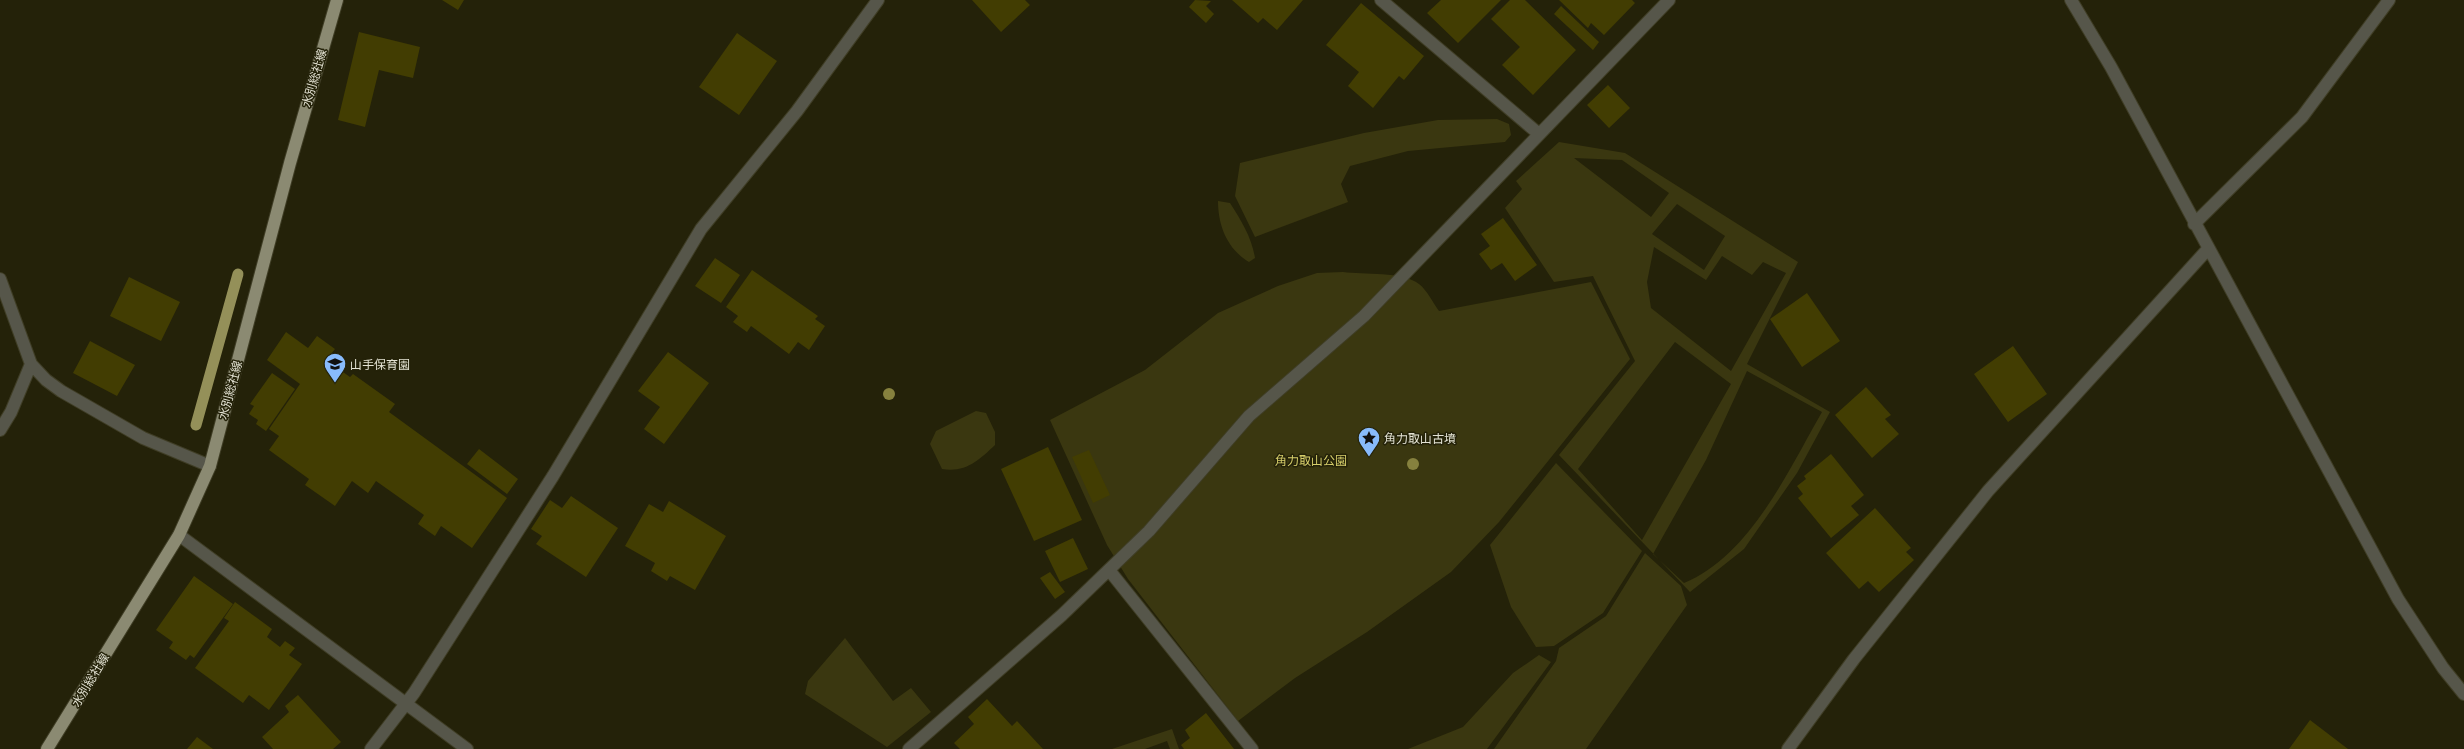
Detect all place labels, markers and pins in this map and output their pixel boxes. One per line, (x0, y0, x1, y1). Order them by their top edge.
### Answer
school or university icon: 山手保育園 (322, 351, 348, 384)
place label: 山手保育園 (350, 356, 410, 373)
place icon: 角力取山古墳 (1356, 425, 1382, 458)
place label: 角力取山古墳 (1384, 430, 1456, 447)

